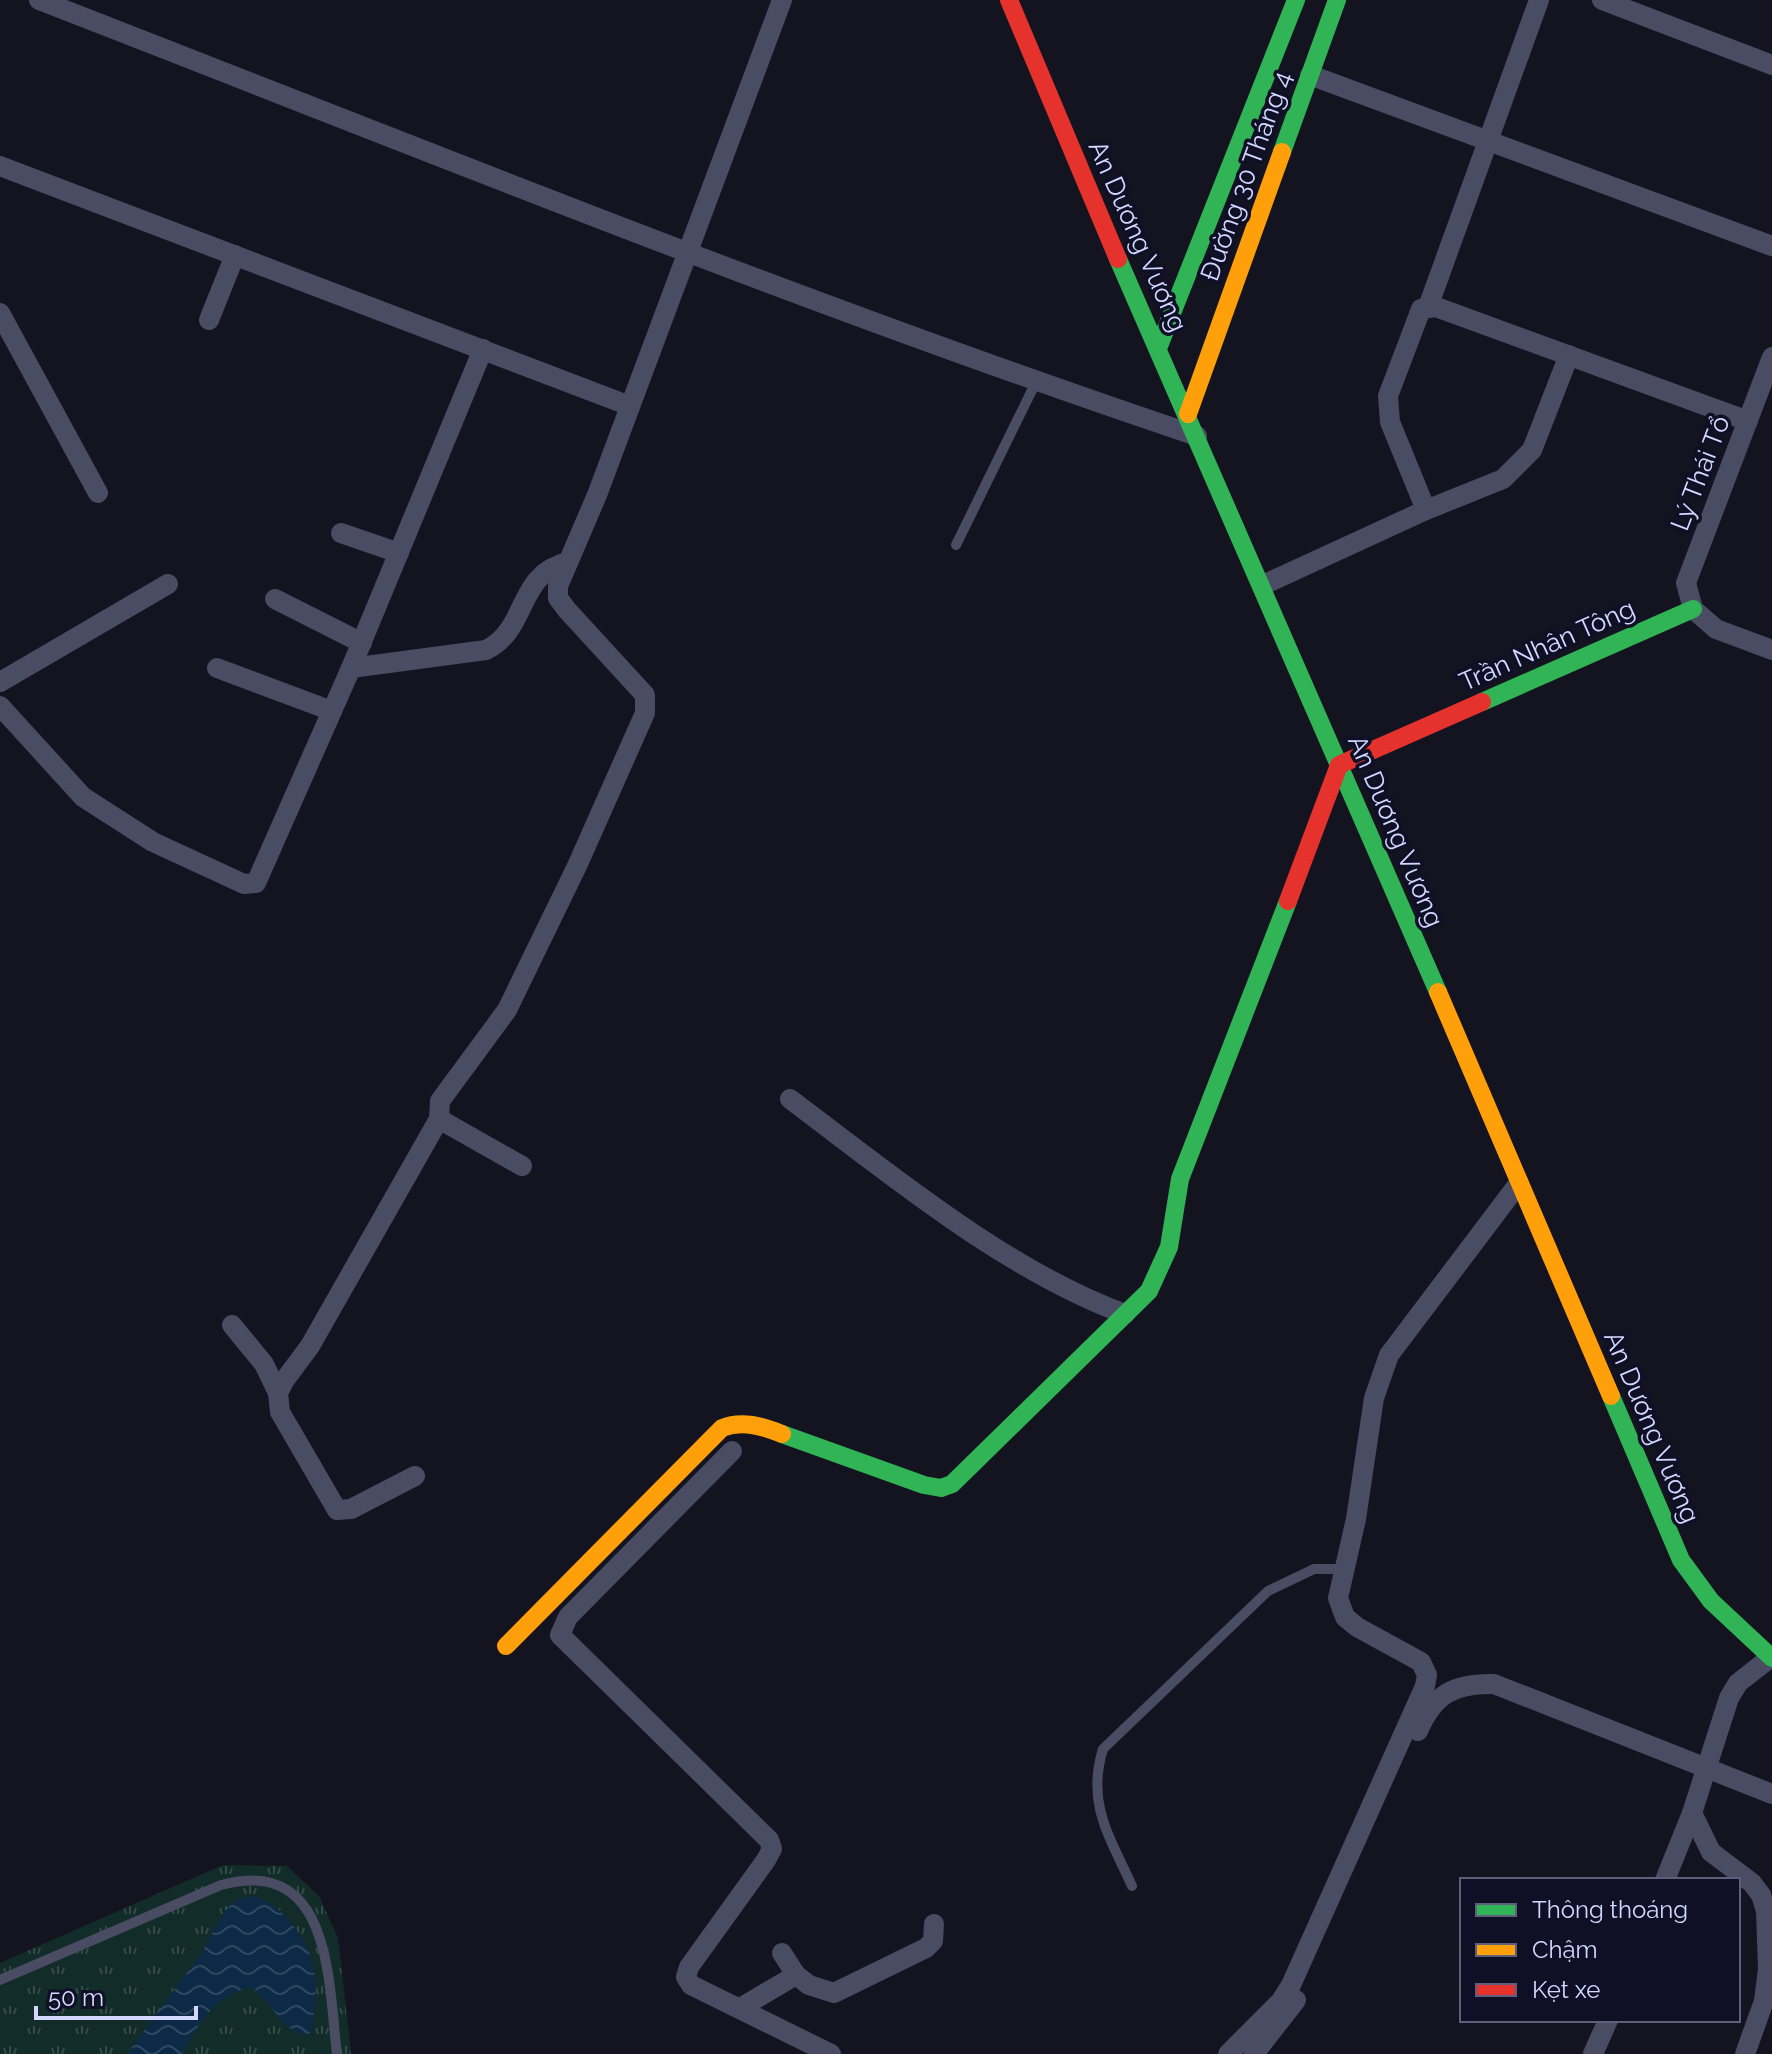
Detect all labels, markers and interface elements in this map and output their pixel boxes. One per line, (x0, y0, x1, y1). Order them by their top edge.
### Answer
street label: Đường 30 Tháng 4 (1194, 67, 1298, 285)
street label: An Dương Vương (1082, 136, 1194, 336)
street label: Lý Thái Tổ (1664, 411, 1736, 535)
street label: Trần Nhân Tông (1455, 593, 1639, 697)
street label: An Dương Vương (1342, 730, 1450, 932)
street label: An Dương Vương (1598, 1326, 1706, 1528)
legend (1460, 1878, 1740, 2022)
text: Thông thoáng (1532, 1895, 1688, 1924)
text: Chậm (1532, 1935, 1598, 1964)
scale bar (36, 1970, 196, 2020)
text: Kẹt xe (1532, 1975, 1600, 2004)
text: 50 m (48, 1983, 104, 2012)

